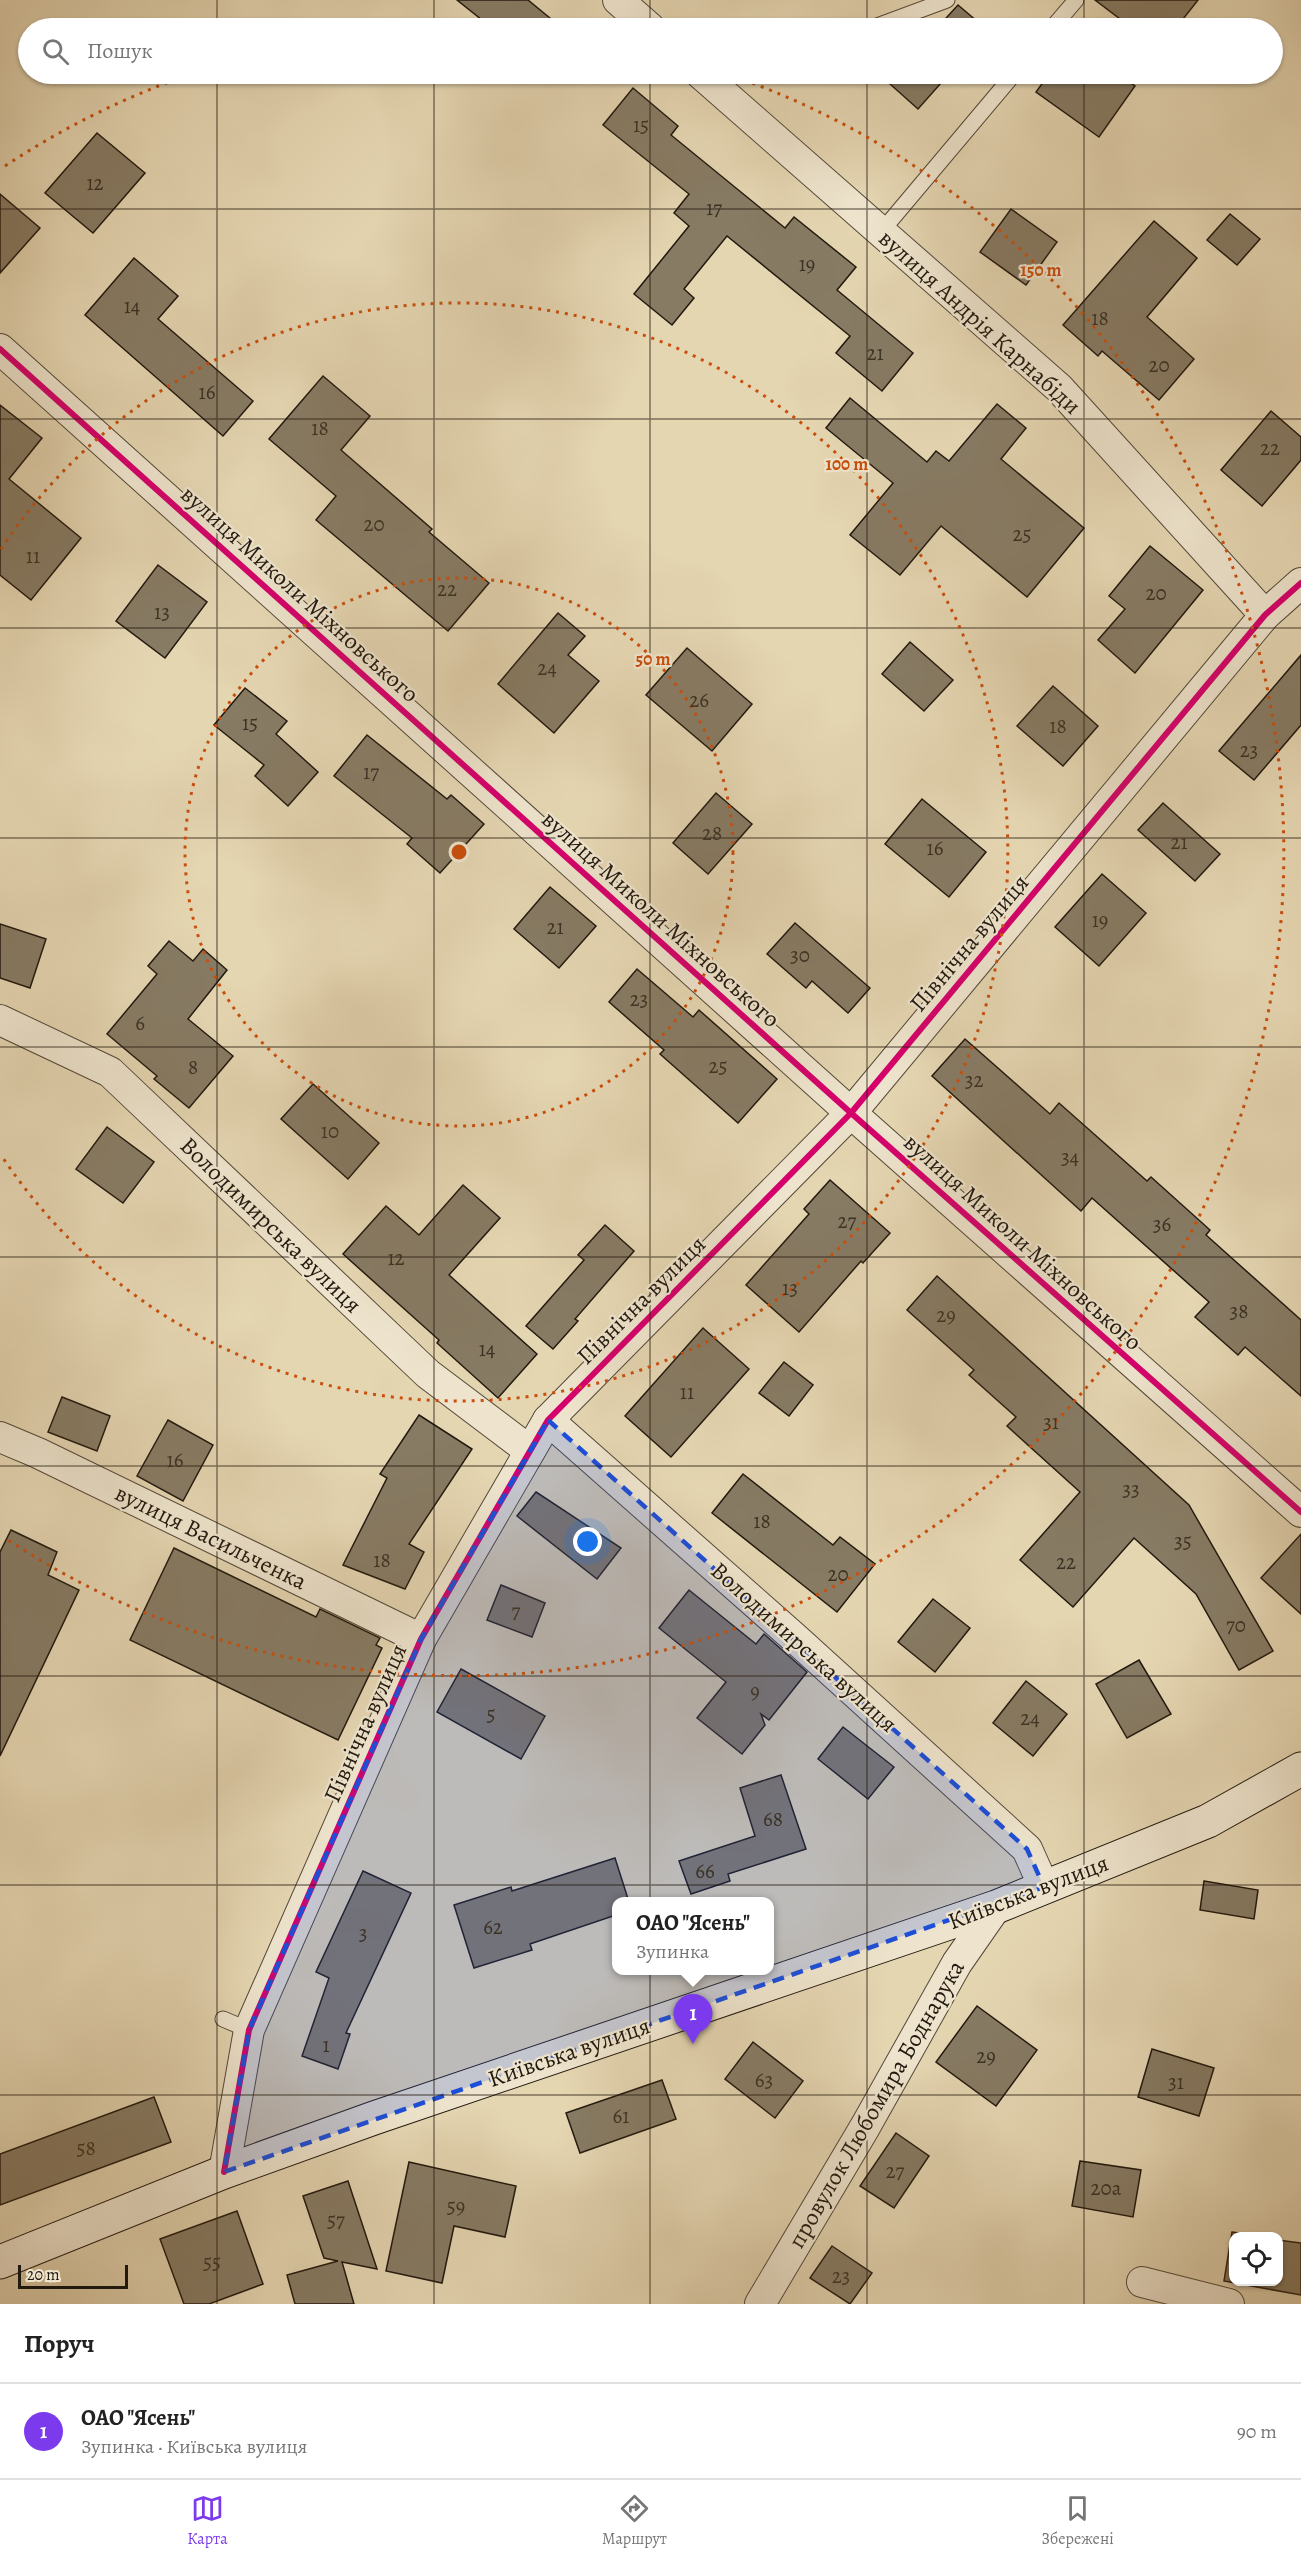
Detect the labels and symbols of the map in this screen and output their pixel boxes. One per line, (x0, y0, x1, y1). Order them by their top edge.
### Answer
house number: 15 (633, 111, 649, 139)
house number: 12 (86, 169, 104, 197)
house number: 17 (706, 194, 722, 222)
street label: вулиця Андрія Карнабіди (872, 222, 1088, 422)
house number: 19 (799, 250, 815, 278)
text: 150 m (1020, 258, 1062, 282)
house number: 14 (124, 292, 140, 320)
house number: 18 (1091, 304, 1109, 332)
house number: 21 (866, 339, 884, 367)
house number: 20 (1148, 351, 1170, 379)
house number: 16 (199, 378, 216, 406)
house number: 18 (311, 414, 329, 442)
house number: 22 (1260, 434, 1280, 462)
text: 100 m (826, 452, 868, 476)
street label: вулиця Миколи Міхновського (174, 478, 426, 710)
house number: 20 (363, 510, 385, 538)
house number: 25 (1012, 520, 1032, 548)
house number: 11 (26, 542, 40, 570)
house number: 22 (437, 575, 457, 603)
house number: 20 (1145, 579, 1167, 607)
house number: 13 (154, 598, 170, 626)
text: 50 m (636, 647, 670, 671)
house number: 24 (537, 654, 557, 682)
house number: 26 (689, 686, 709, 714)
house number: 15 (242, 709, 258, 737)
house number: 18 (1049, 712, 1067, 740)
house number: 23 (1240, 736, 1258, 764)
house number: 17 (363, 758, 379, 786)
street label: вулиця Миколи Міхновського (535, 803, 787, 1035)
house number: 28 (702, 819, 722, 847)
house number: 21 (1170, 828, 1188, 856)
house number: 16 (927, 834, 944, 862)
centre of rings (449, 842, 469, 862)
street label: Північна вулиця (902, 868, 1036, 1018)
house number: 19 (1092, 906, 1108, 934)
house number: 21 (546, 913, 564, 941)
house number: 30 (790, 941, 810, 969)
house number: 23 (630, 985, 648, 1013)
house number: 6 (135, 1009, 145, 1037)
house number: 25 (708, 1052, 728, 1080)
house number: 8 (188, 1053, 198, 1081)
house number: 32 (965, 1066, 983, 1094)
house number: 10 (321, 1117, 339, 1145)
street label: вулиця Миколи Міхновського (897, 1126, 1149, 1358)
street label: Володимирська вулиця (173, 1130, 369, 1320)
house number: 34 (1061, 1143, 1079, 1171)
house number: 27 (838, 1207, 857, 1235)
house number: 36 (1153, 1210, 1172, 1238)
street label: Північна вулиця (570, 1229, 712, 1371)
house number: 12 (387, 1244, 405, 1272)
house number: 13 (782, 1274, 798, 1302)
house number: 38 (1230, 1297, 1248, 1325)
house number: 29 (936, 1301, 956, 1329)
house number: 14 (479, 1335, 495, 1363)
house number: 11 (680, 1378, 694, 1406)
house number: 31 (1043, 1408, 1059, 1436)
house number: 16 (167, 1446, 184, 1474)
house number: 33 (1122, 1475, 1140, 1503)
street label: вулиця Васильченка (110, 1477, 312, 1597)
house number: 18 (753, 1507, 771, 1535)
your location (573, 1527, 602, 1556)
house number: 35 (1174, 1527, 1192, 1555)
house number: 18 (373, 1546, 391, 1574)
house number: 22 (1056, 1548, 1076, 1576)
street label: Володимирська вулиця (704, 1555, 904, 1739)
house number: 20 (827, 1560, 849, 1588)
house number: 7 (512, 1597, 521, 1625)
house number: 70 (1226, 1611, 1246, 1639)
street label: Північна вулиця (316, 1639, 414, 1807)
house number: 9 (750, 1677, 760, 1705)
house number: 5 (486, 1700, 496, 1728)
house number: 24 (1020, 1704, 1040, 1732)
house number: 68 (763, 1805, 783, 1833)
street label: Київська вулиця (943, 1847, 1113, 1937)
house number: 66 (695, 1857, 715, 1885)
house number: 62 (483, 1913, 503, 1941)
house number: 3 (359, 1919, 367, 1947)
street label: провулок Любомира Боднарука (780, 1954, 972, 2254)
pin: 1 (674, 1994, 712, 2044)
street label: Київська вулиця (484, 2009, 654, 2095)
house number: 1 (322, 2031, 330, 2059)
house number: 29 (976, 2042, 996, 2070)
house number: 63 (755, 2066, 773, 2094)
house number: 31 (1168, 2068, 1184, 2096)
house number: 61 (613, 2102, 629, 2130)
house number: 58 (76, 2134, 96, 2162)
house number: 27 (886, 2157, 905, 2185)
house number: 20а (1091, 2174, 1122, 2202)
house number: 59 (447, 2192, 465, 2220)
house number: 57 (327, 2206, 345, 2234)
house number: 55 (203, 2248, 221, 2276)
scale bar (18, 2262, 128, 2290)
house number: 23 (832, 2262, 850, 2290)

